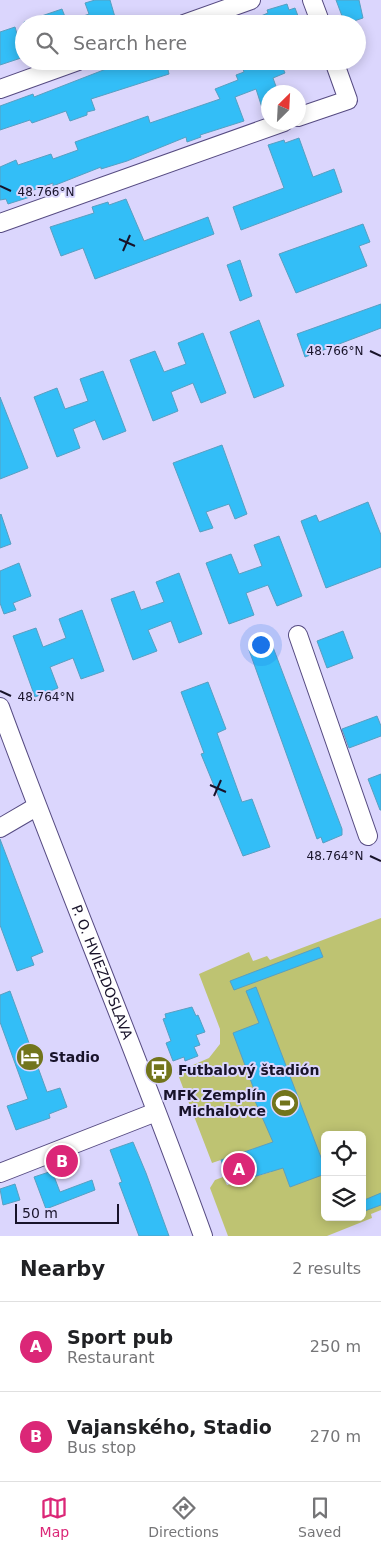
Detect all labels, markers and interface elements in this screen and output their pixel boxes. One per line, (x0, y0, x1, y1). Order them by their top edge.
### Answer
search box (15, 15, 366, 70)
icon: search (33, 29, 61, 57)
text: Search here (73, 32, 187, 54)
north arrow (261, 85, 306, 130)
text: 48.766°N (18, 185, 74, 199)
text: 48.766°N (307, 344, 363, 358)
your location (248, 632, 274, 658)
text: 48.764°N (18, 690, 74, 704)
text: 48.764°N (307, 849, 363, 863)
street label: P. O. HVIEZDOSLAVA (69, 902, 136, 1042)
hotel icon: Stadio (15, 1042, 45, 1072)
place label: Stadio (49, 1049, 100, 1065)
bus stop icon: Futbalový štadión (144, 1055, 174, 1085)
place label: Futbalový štadión (178, 1062, 319, 1078)
place label: MFK Zemplín Michalovce (163, 1087, 266, 1119)
sports icon: MFK Zemplín Michalovce (270, 1088, 300, 1118)
map controls (321, 1131, 366, 1221)
button: locate (321, 1131, 366, 1176)
pin: B (46, 1142, 78, 1180)
pin: A (223, 1150, 255, 1188)
button: layers (321, 1176, 366, 1221)
scale bar (15, 1201, 119, 1224)
text: 50 m (22, 1205, 58, 1221)
text: Nearby (20, 1257, 105, 1281)
text: 2 results (292, 1259, 361, 1278)
text: Sport pub (67, 1326, 173, 1348)
text: A (30, 1337, 42, 1356)
text: 250 m (310, 1337, 361, 1356)
text: Restaurant (67, 1348, 155, 1367)
text: Vajanského, Stadio (67, 1416, 272, 1438)
text: B (30, 1427, 42, 1446)
text: 270 m (310, 1427, 361, 1446)
text: Bus stop (67, 1438, 136, 1457)
tab: Map (40, 1494, 69, 1540)
tab: Directions (148, 1494, 219, 1540)
tab: Saved (298, 1494, 341, 1540)

